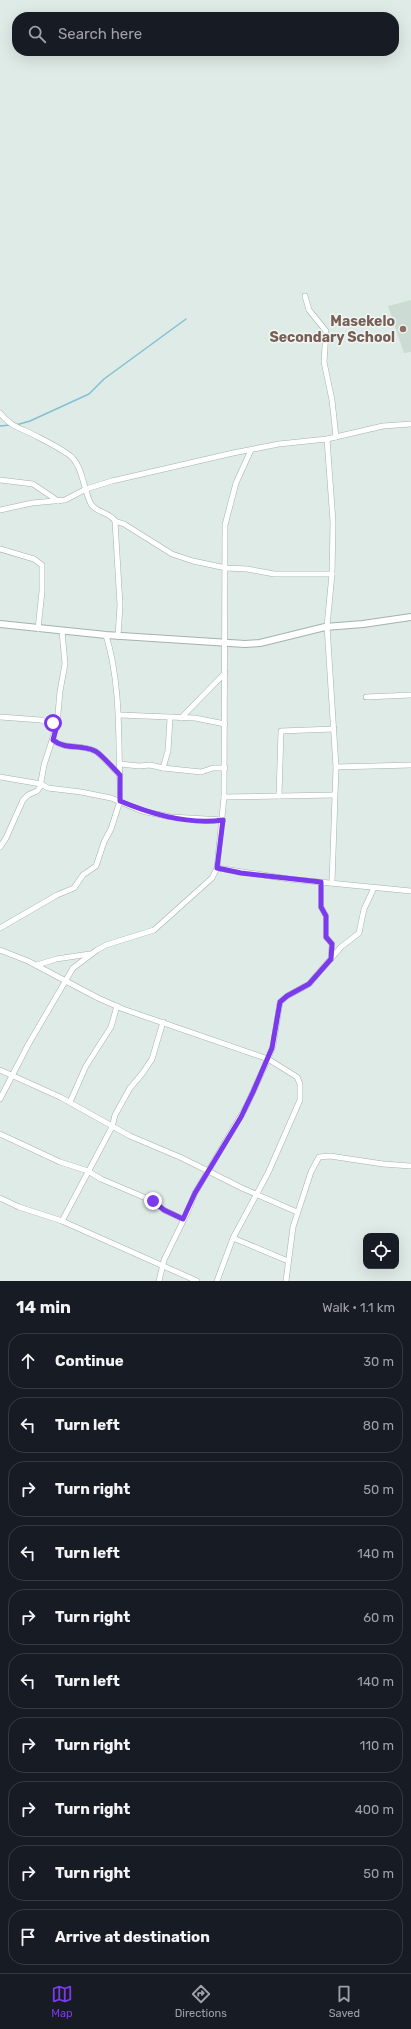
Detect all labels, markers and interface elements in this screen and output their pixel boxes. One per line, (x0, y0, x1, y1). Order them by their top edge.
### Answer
search box (12, 12, 399, 56)
icon: search (26, 23, 48, 45)
text: Search here (58, 25, 142, 43)
place label: Masekelo Secondary School (269, 313, 395, 346)
marker: Masekelo Secondary School (398, 324, 408, 334)
route start (44, 714, 62, 732)
route end (144, 1192, 162, 1210)
map controls (363, 1233, 399, 1269)
button: locate (363, 1233, 399, 1269)
text: 14 min (16, 1297, 71, 1317)
text: Walk · 1.1 km (322, 1300, 395, 1315)
icon: ahead (17, 1350, 39, 1372)
text: Continue (55, 1352, 124, 1370)
text: 30 m (363, 1354, 394, 1369)
icon: left (17, 1414, 39, 1436)
text: Turn left (55, 1416, 120, 1434)
text: 80 m (363, 1418, 394, 1433)
icon: right (17, 1478, 39, 1500)
text: Turn right (55, 1480, 130, 1498)
text: 50 m (363, 1482, 394, 1497)
icon: left (17, 1542, 39, 1564)
text: Turn left (55, 1544, 120, 1562)
text: 140 m (357, 1546, 394, 1561)
icon: right (17, 1606, 39, 1628)
text: Turn right (55, 1608, 130, 1626)
text: 60 m (363, 1610, 394, 1625)
icon: left (17, 1670, 39, 1692)
text: Turn left (55, 1672, 120, 1690)
text: 140 m (357, 1674, 394, 1689)
icon: right (17, 1734, 39, 1756)
text: Turn right (55, 1736, 130, 1754)
text: 110 m (360, 1738, 394, 1753)
icon: right (17, 1798, 39, 1820)
text: Turn right (55, 1800, 130, 1818)
text: 400 m (355, 1802, 394, 1817)
icon: right (17, 1862, 39, 1884)
text: Turn right (55, 1864, 130, 1882)
text: 50 m (363, 1866, 394, 1881)
icon: arrive (17, 1926, 39, 1948)
text: Arrive at destination (55, 1928, 210, 1946)
tab: Map (51, 1983, 73, 2020)
tab: Directions (175, 1983, 227, 2020)
tab: Saved (329, 1983, 360, 2020)

